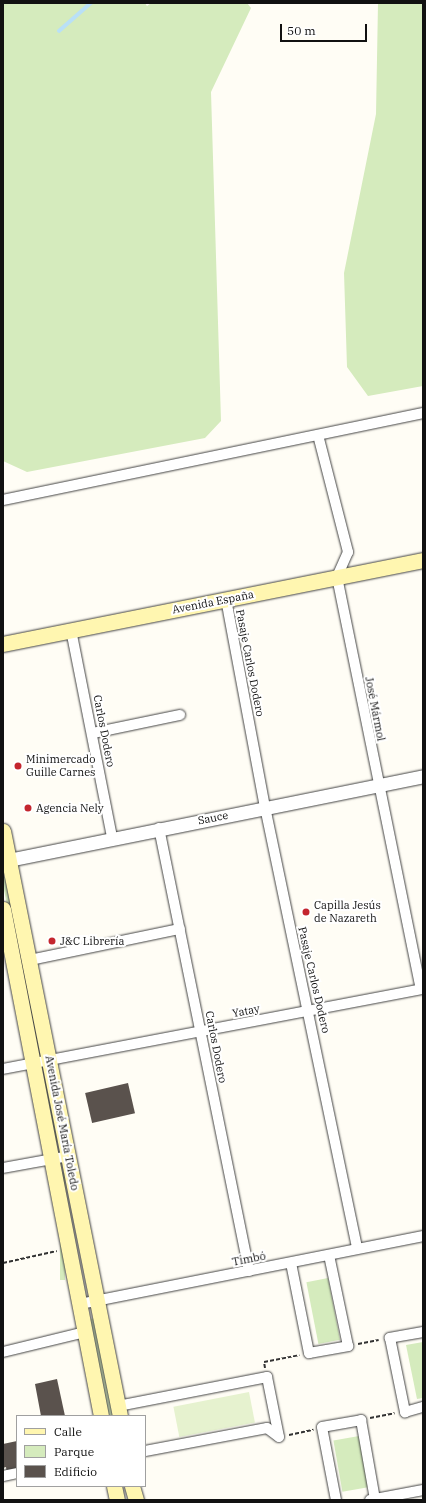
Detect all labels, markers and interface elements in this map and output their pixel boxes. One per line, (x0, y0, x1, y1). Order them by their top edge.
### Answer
scale bar (282, 16, 369, 42)
text: 50 m (287, 23, 316, 38)
street label: Avenida España (171, 588, 255, 616)
street label: Pasaje Carlos Dodero (233, 608, 267, 718)
street label: José Mármol (362, 676, 388, 742)
street label: Carlos Dodero (91, 694, 117, 768)
place label: Minimercado Guille Carnes (26, 753, 95, 779)
marker: Minimercado Guille Carnes (13, 761, 23, 771)
place label: Agencia Nely (36, 801, 104, 815)
marker: Agencia Nely (23, 803, 33, 813)
street label: Sauce (197, 809, 229, 827)
place label: Capilla Jesús de Nazareth (314, 899, 381, 925)
marker: Capilla Jesús de Nazareth (301, 907, 311, 917)
street label: Pasaje Carlos Dodero (295, 925, 333, 1035)
place label: J&C Librería (60, 934, 124, 948)
marker: J&C Librería (47, 936, 57, 946)
street label: Yatay (231, 1002, 261, 1020)
street label: Carlos Dodero (203, 1010, 229, 1084)
street label: Avenida José María Toledo (42, 1054, 82, 1192)
street label: Timbó (231, 1249, 267, 1269)
legend (16, 1415, 146, 1487)
text: Calle (54, 1424, 82, 1439)
text: Parque (54, 1444, 94, 1459)
text: Edificio (54, 1464, 97, 1479)

